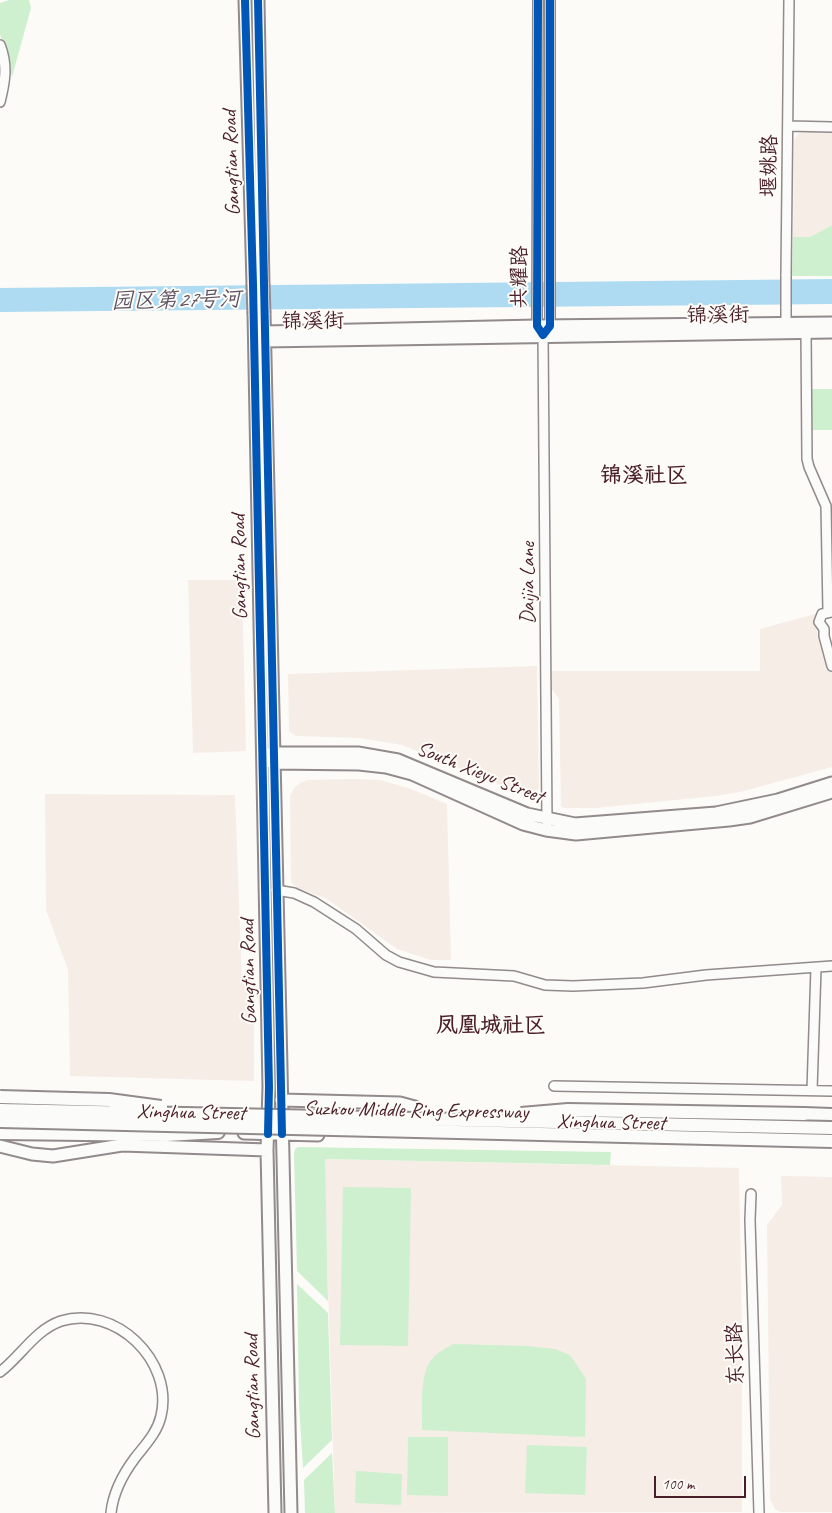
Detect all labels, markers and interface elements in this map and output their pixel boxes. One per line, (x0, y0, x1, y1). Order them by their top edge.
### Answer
street label: Gangtian Road (218, 110, 246, 216)
street label: 堰姚路 (757, 134, 783, 198)
street label: 共耀路 (507, 246, 533, 308)
water label: 园区第27号河 (111, 287, 241, 315)
street label: 锦溪街 (686, 303, 750, 329)
street label: 锦溪街 (281, 309, 345, 335)
district label: 锦溪社区 (600, 463, 688, 489)
street label: Gangtian Road (226, 514, 254, 620)
street label: Daijia Lane (515, 542, 541, 624)
street label: South Xieyu Street (413, 736, 547, 810)
street label: Gangtian Road (235, 919, 263, 1025)
district label: 凤凰城社区 (436, 1013, 546, 1039)
street label: Suzhou Middle Ring Expressway (303, 1096, 529, 1126)
street label: Xinghua Street (136, 1099, 246, 1127)
street label: Xinghua Street (556, 1109, 666, 1137)
street label: 东长路 (722, 1322, 750, 1386)
street label: Gangtian Road (239, 1334, 267, 1440)
scale bar (657, 1466, 750, 1498)
text: 100 m (662, 1475, 694, 1494)

